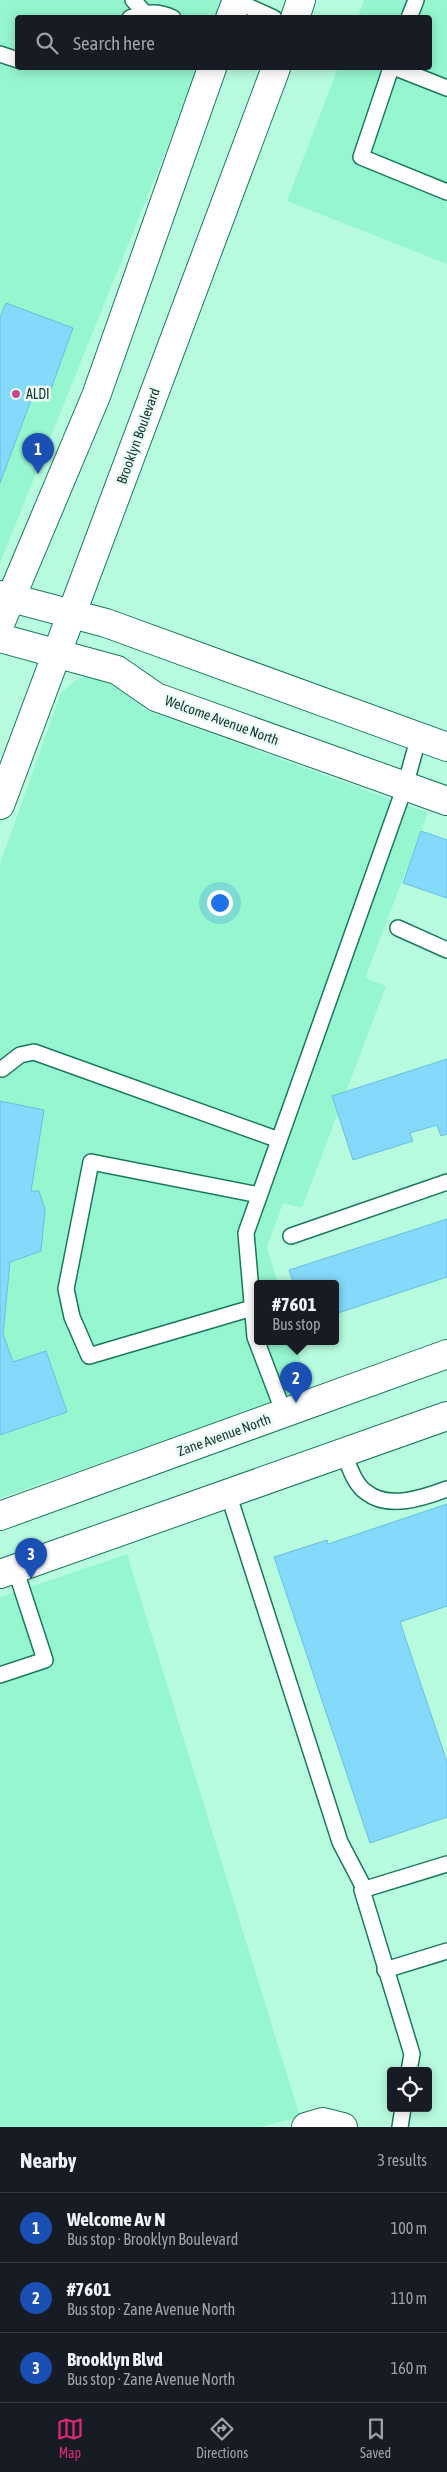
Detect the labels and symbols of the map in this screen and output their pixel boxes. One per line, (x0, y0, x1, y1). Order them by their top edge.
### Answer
place label: ALDI (26, 386, 50, 402)
street label: Brooklyn Boulevard (113, 386, 163, 486)
marker: ALDI (10, 388, 22, 400)
pin: 1 (22, 433, 54, 474)
street label: Welcome Avenue North (163, 692, 281, 748)
your location (207, 890, 233, 916)
pin: 2 (280, 1362, 312, 1403)
street label: Zane Avenue North (175, 1411, 273, 1459)
pin: 3 (15, 1538, 47, 1579)

